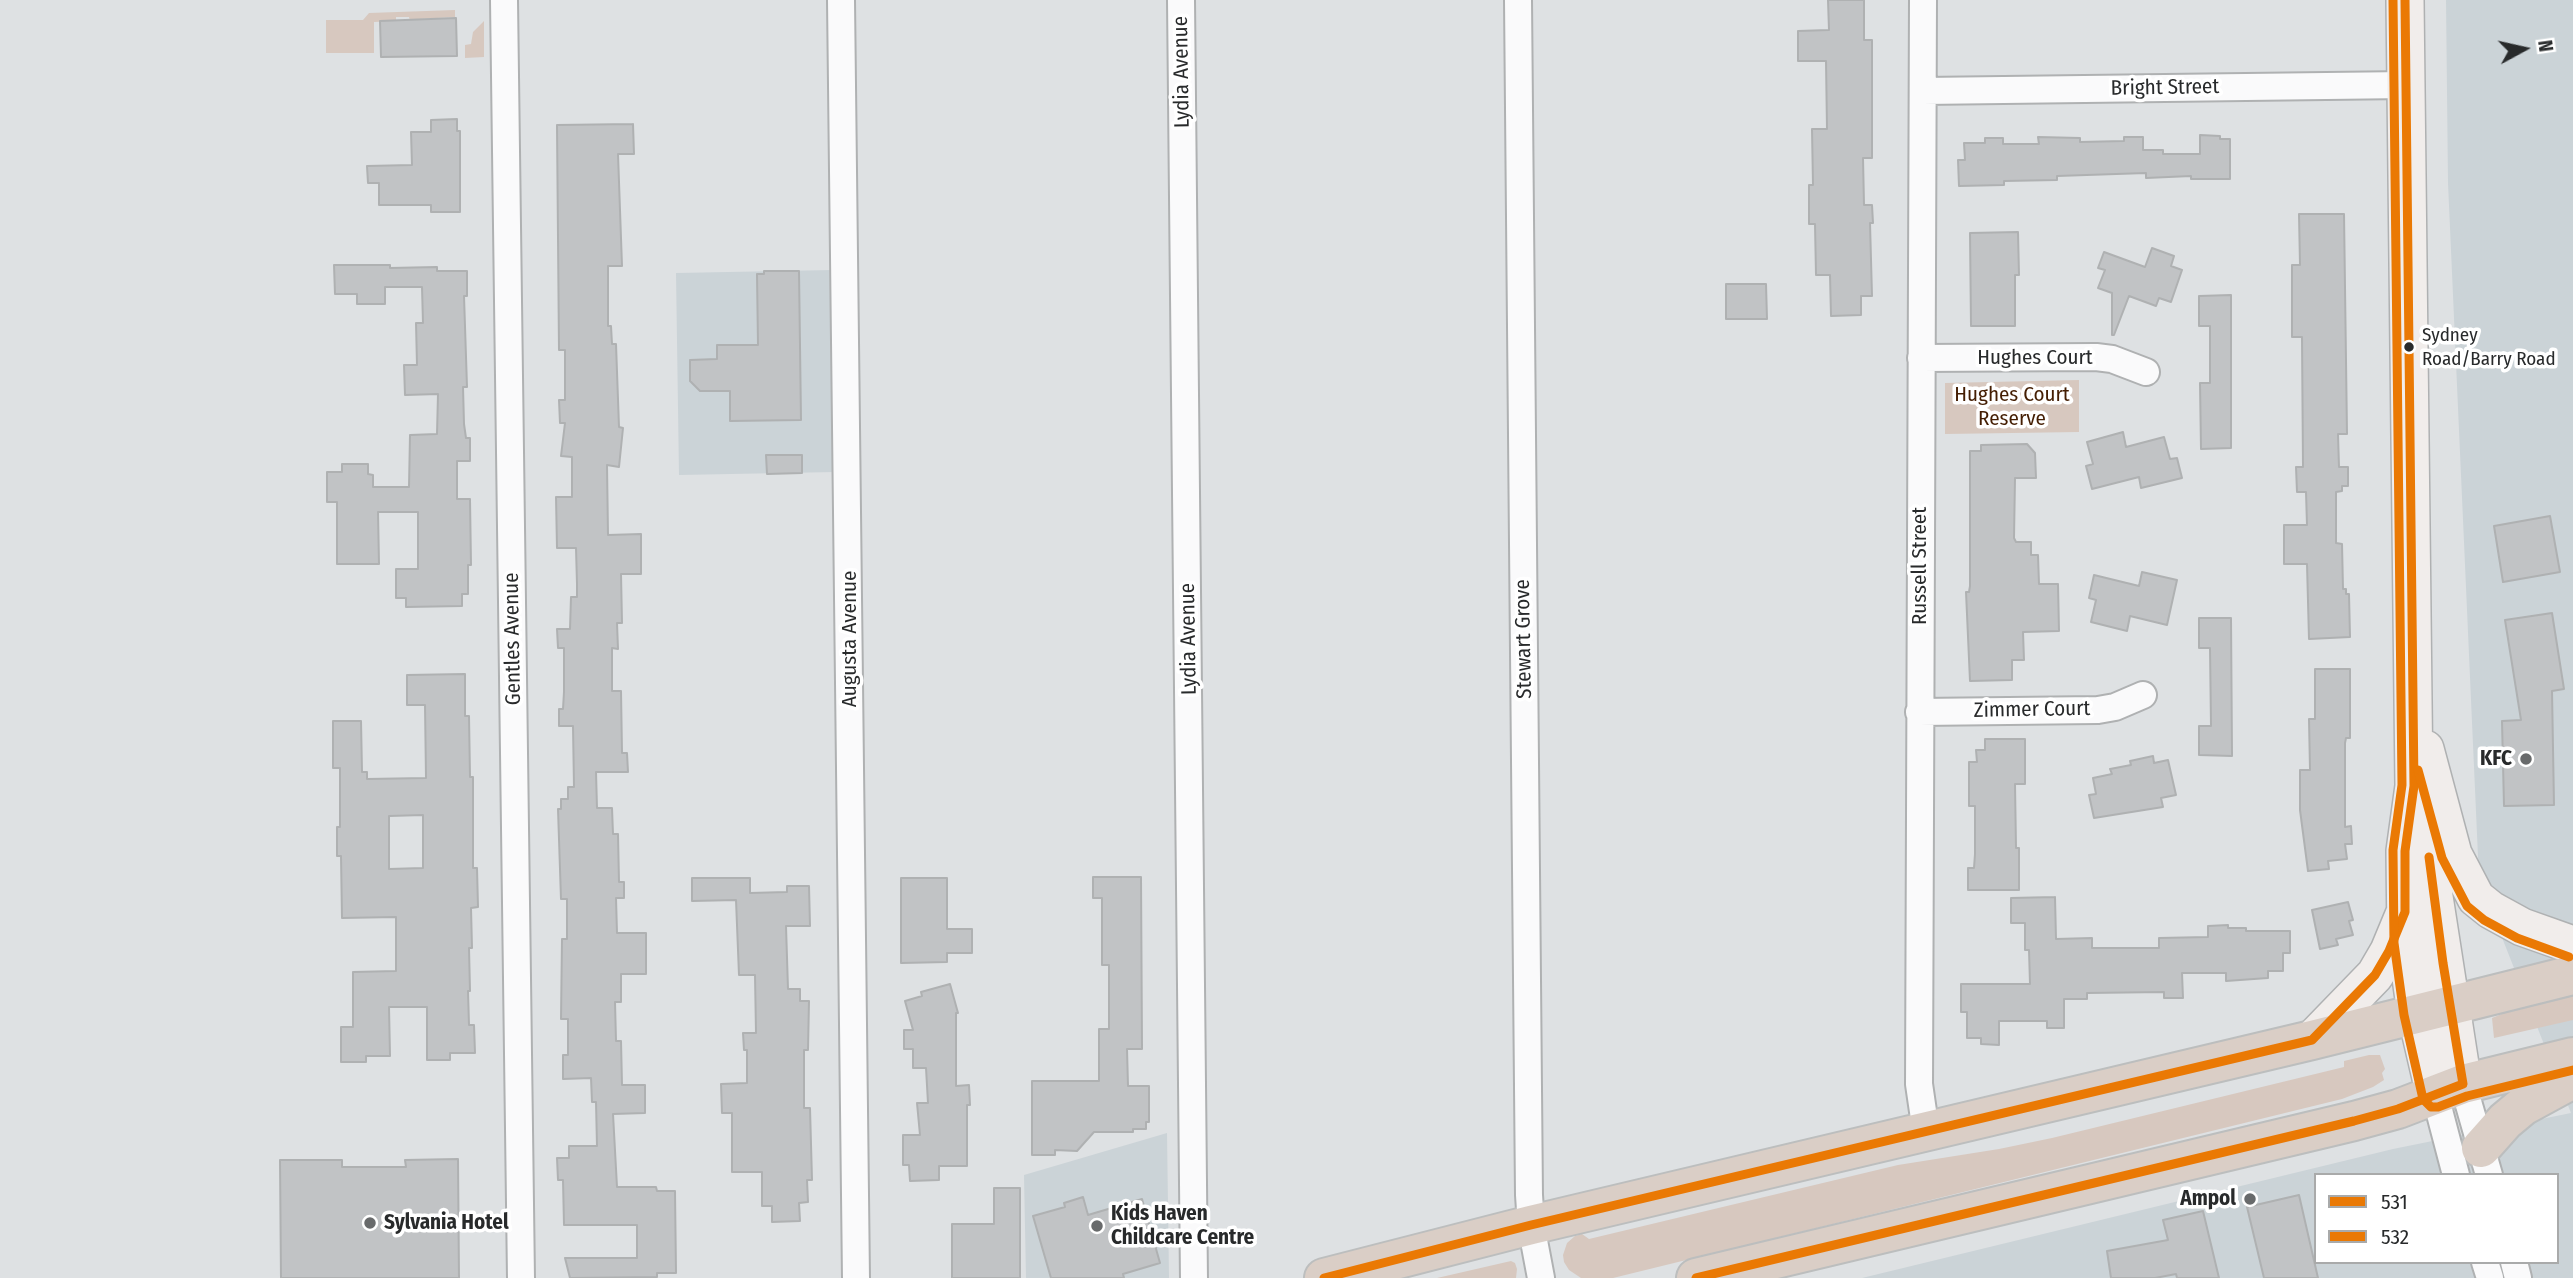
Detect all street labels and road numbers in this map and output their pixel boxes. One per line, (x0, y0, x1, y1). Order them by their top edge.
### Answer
street label: Lydia Avenue (1168, 16, 1196, 128)
street label: Bright Street (2111, 74, 2219, 102)
street label: Hughes Court (1977, 345, 2093, 371)
street label: Russell Street (1907, 507, 1933, 625)
street label: Augusta Avenue (837, 571, 863, 707)
street label: Gentles Avenue (499, 572, 527, 706)
street label: Stewart Grove (1510, 579, 1538, 699)
street label: Lydia Avenue (1175, 583, 1203, 695)
street label: Zimmer Court (1973, 696, 2091, 724)

